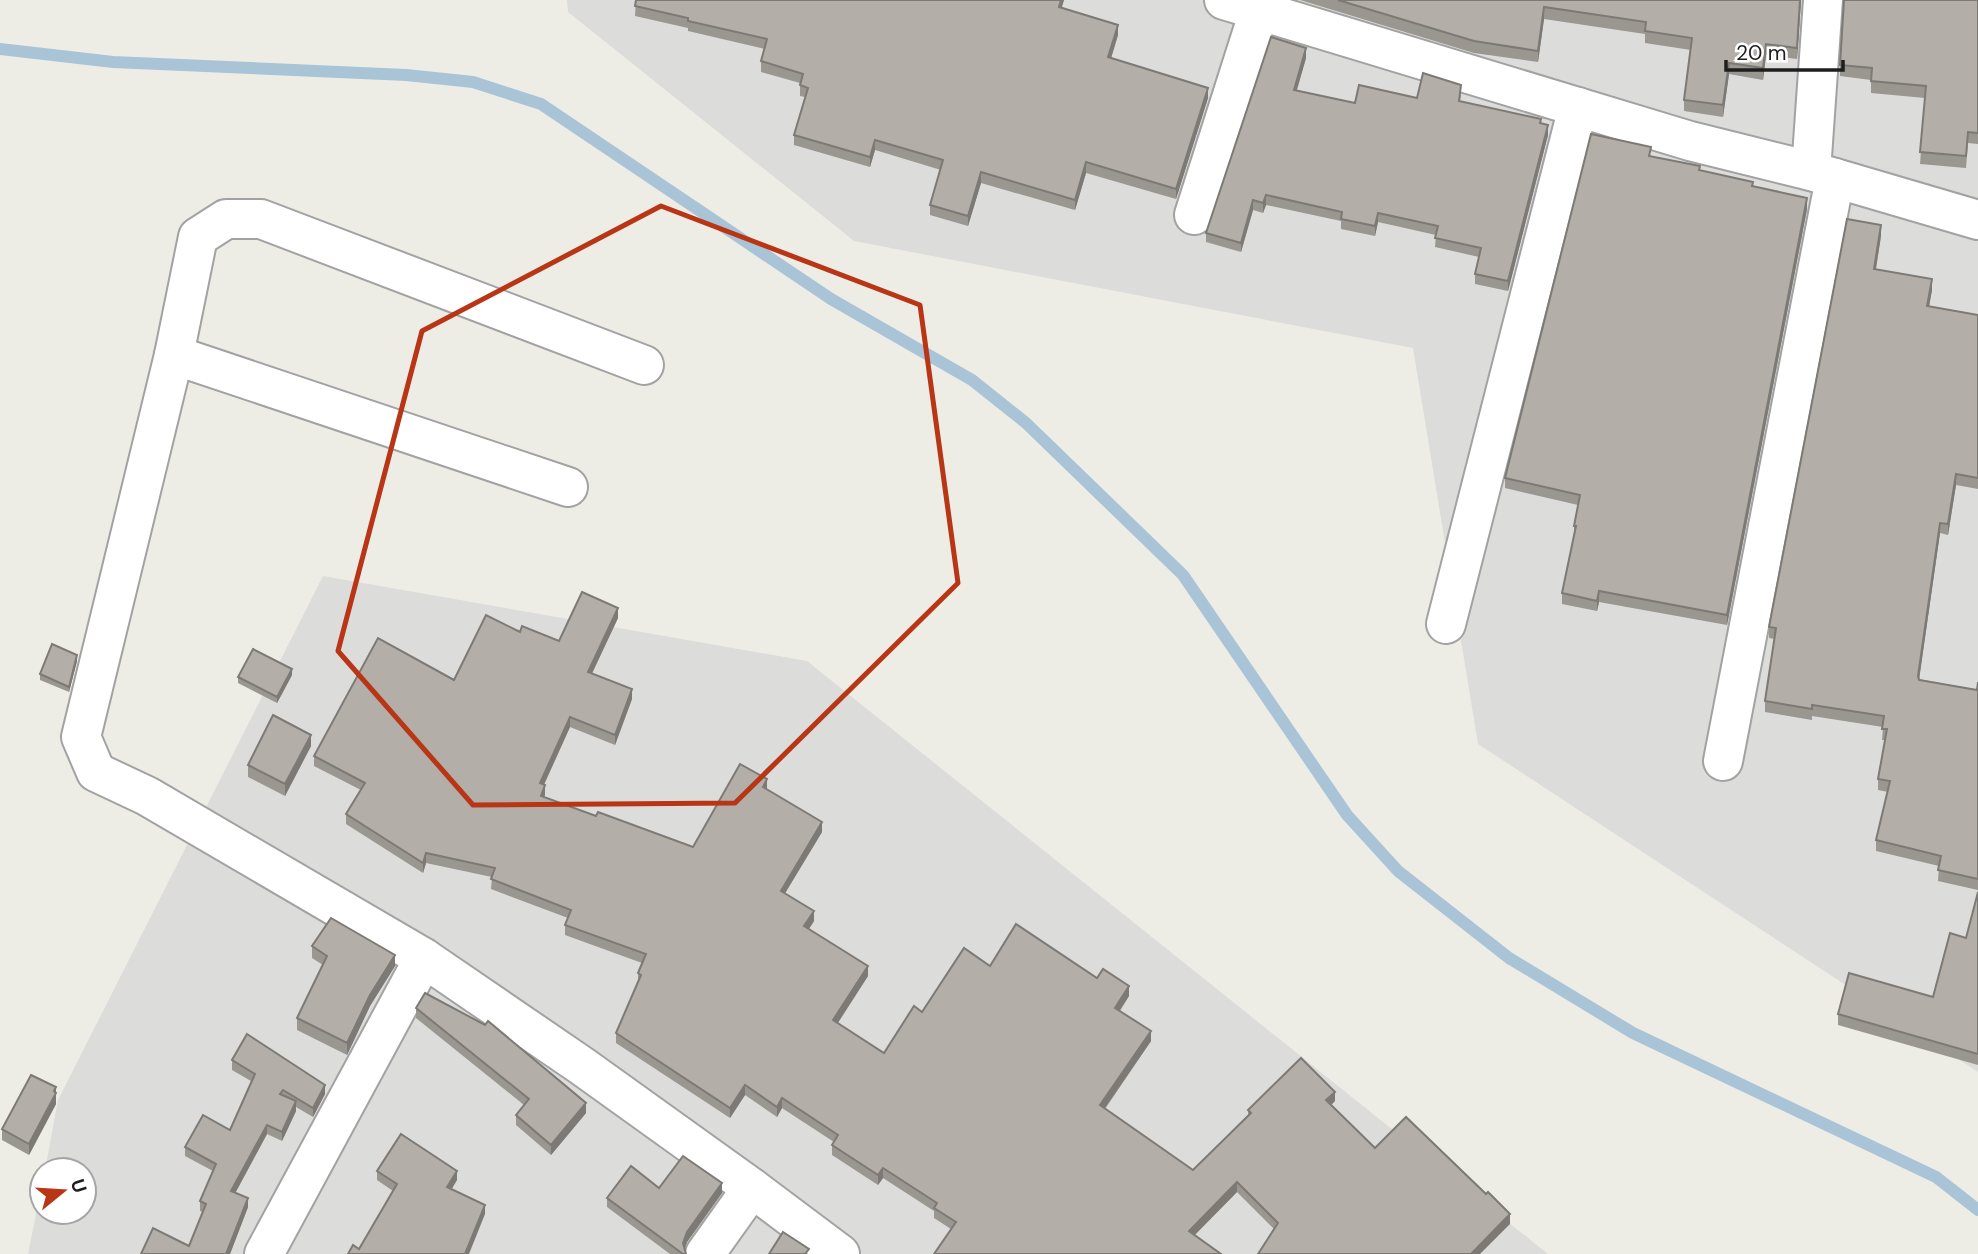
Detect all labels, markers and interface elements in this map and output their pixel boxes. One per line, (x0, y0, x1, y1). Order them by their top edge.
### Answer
scale bar (1726, 28, 1843, 72)
text: 20 m (1736, 39, 1787, 67)
north arrow (28, 1156, 98, 1226)
text: U (65, 1176, 93, 1196)

